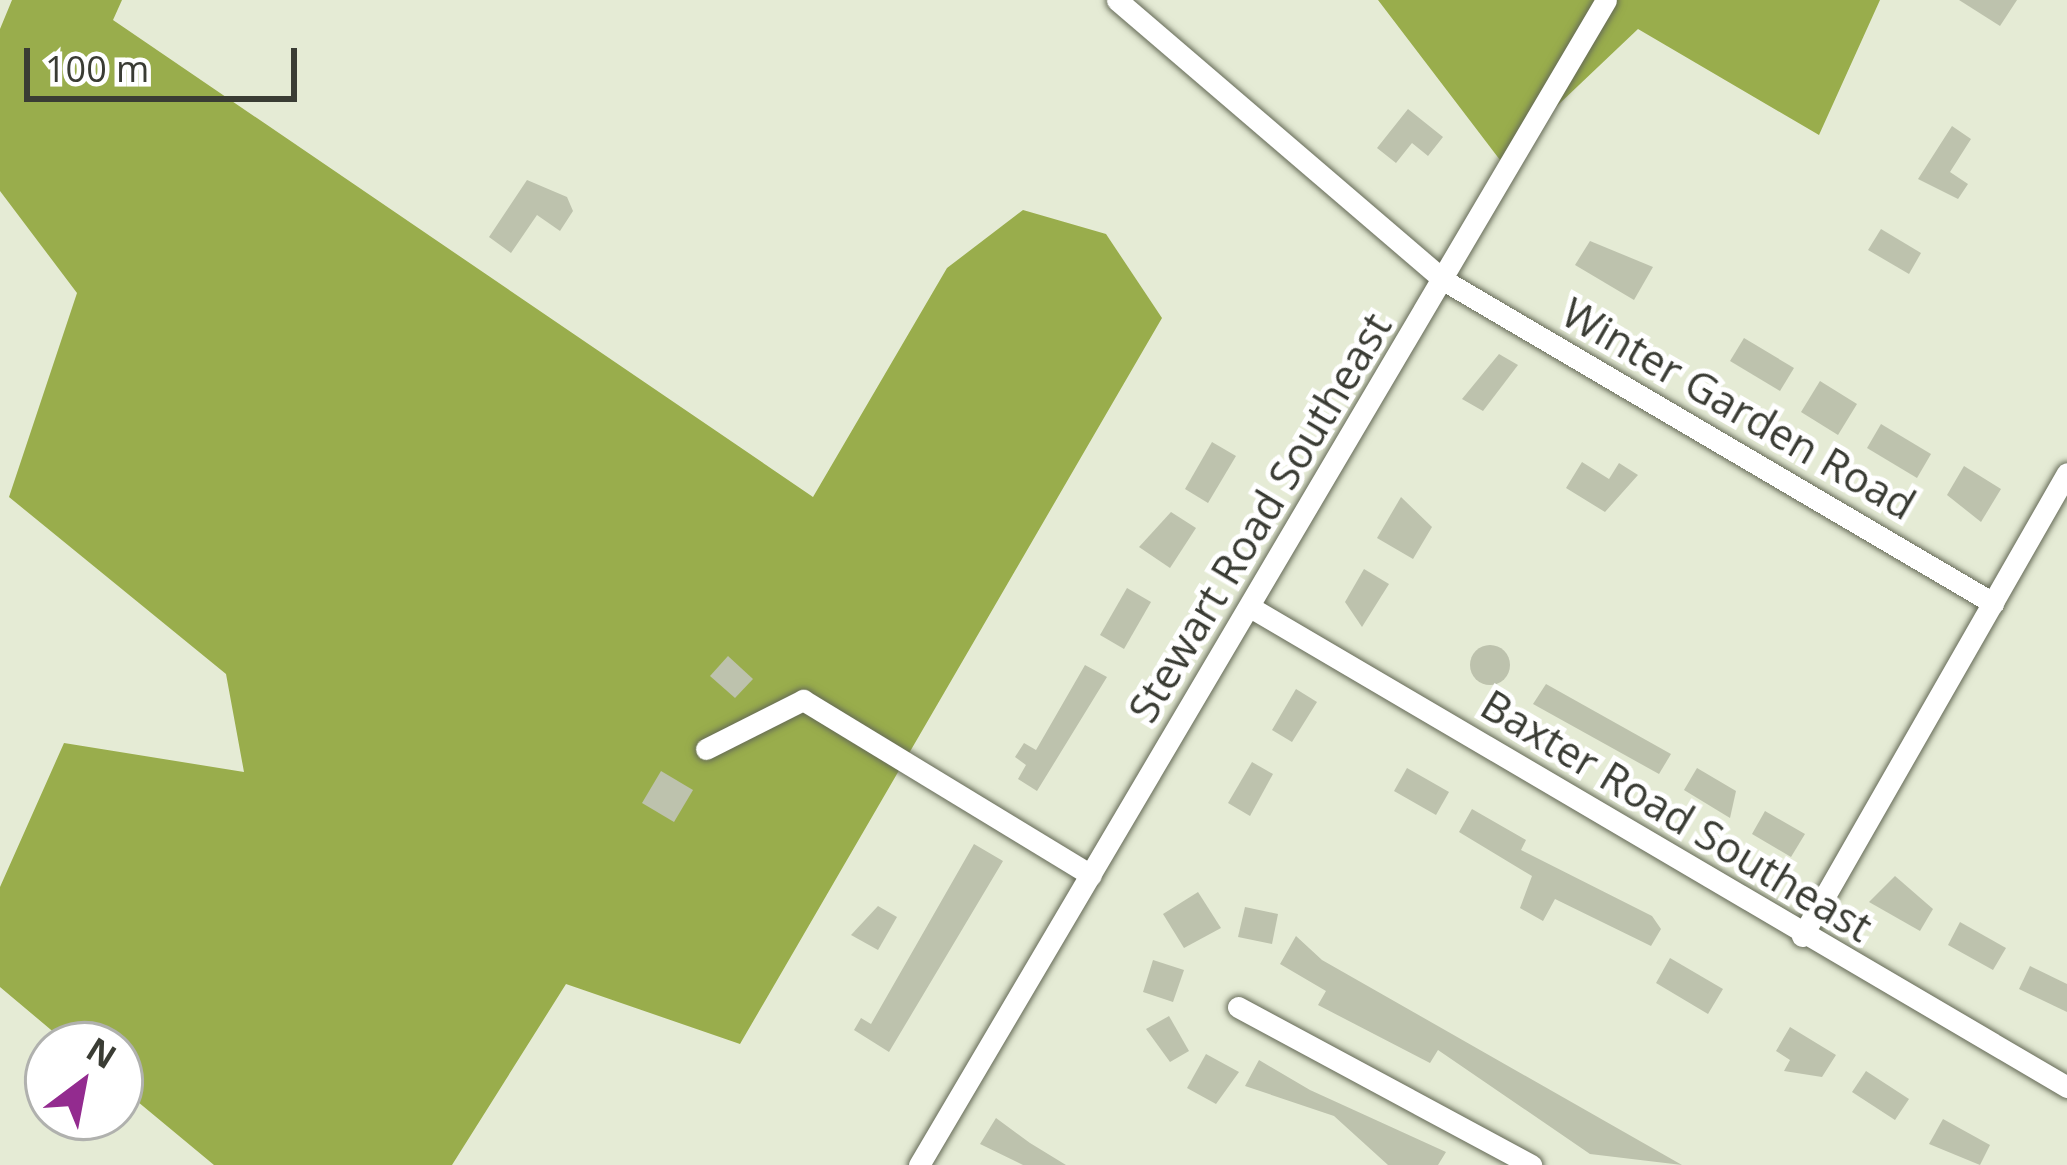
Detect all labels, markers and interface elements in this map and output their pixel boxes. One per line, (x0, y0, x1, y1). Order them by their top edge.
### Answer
scale bar (30, 24, 303, 98)
text: 100 m (45, 44, 149, 93)
street label: Winter Garden Road (1554, 286, 1924, 530)
street label: Stewart Road Southeast (1117, 303, 1401, 731)
street label: Baxter Road Southeast (1472, 678, 1882, 952)
north arrow (24, 1021, 144, 1141)
text: N (78, 1026, 125, 1079)

